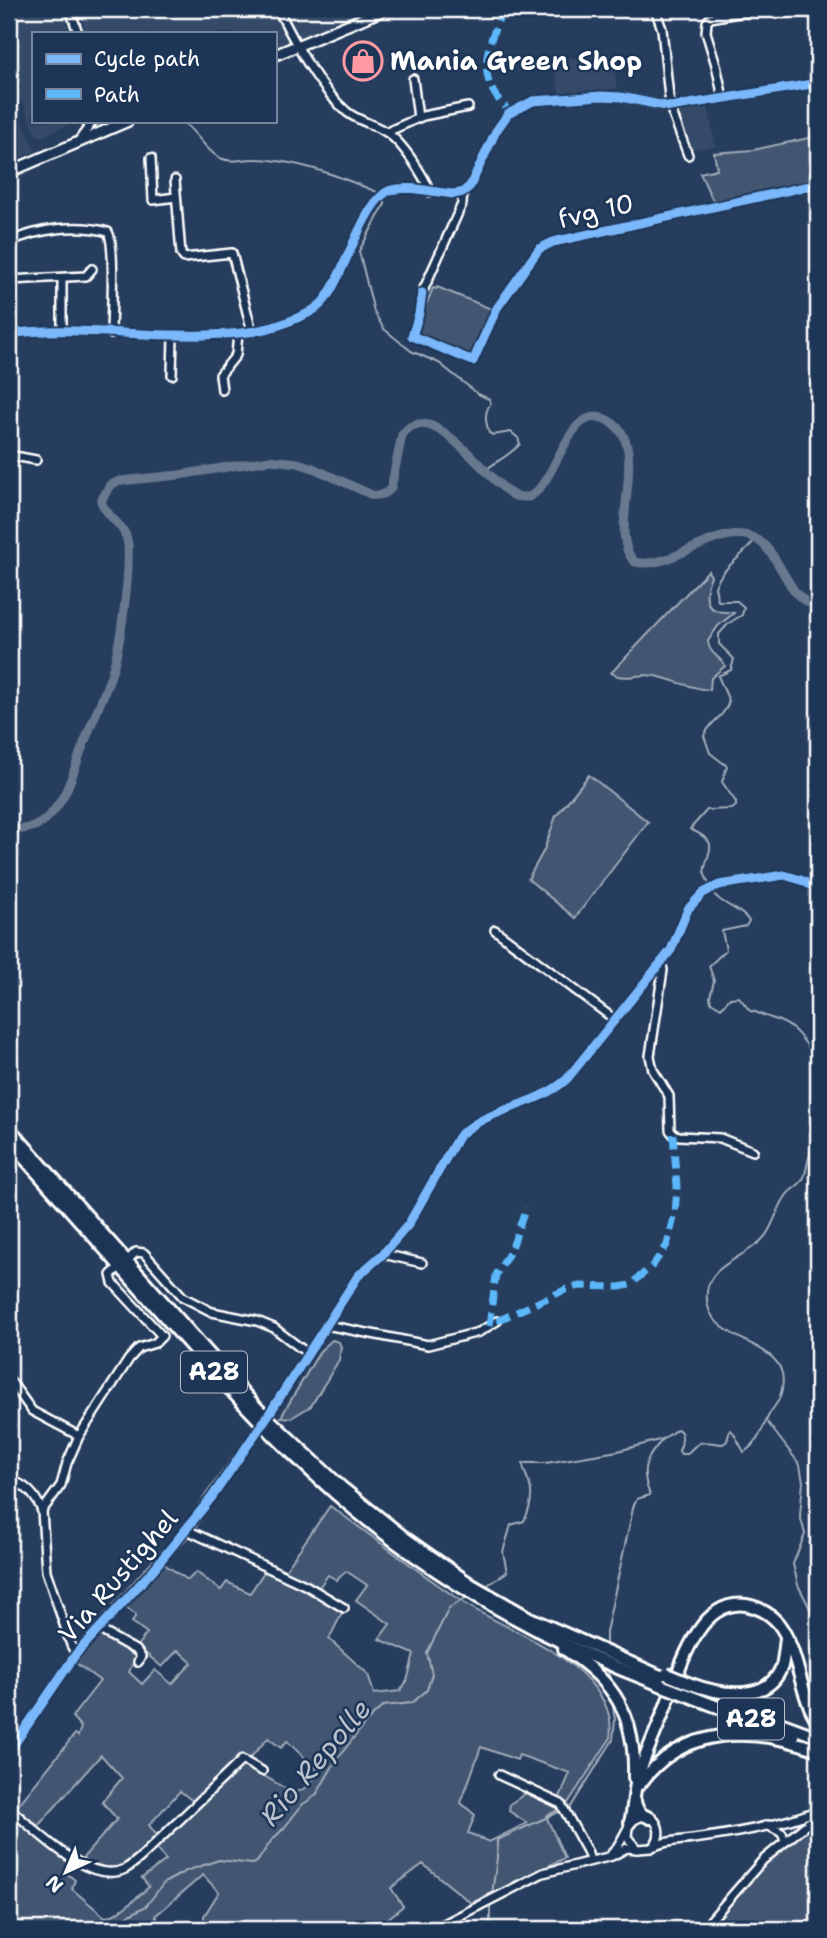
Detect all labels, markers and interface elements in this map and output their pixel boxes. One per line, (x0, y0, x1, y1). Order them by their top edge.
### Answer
legend (32, 32, 276, 122)
shop icon: Mania Green Shop (342, 40, 384, 82)
place label: Mania Green Shop (390, 43, 642, 78)
text: Cycle path (94, 45, 200, 73)
text: Path (94, 81, 140, 109)
street label: fvg 10 (555, 185, 637, 236)
road number: A28 (181, 1352, 247, 1392)
street label: Via Rustighel (50, 1501, 185, 1650)
water label: Rio Repolle (251, 1690, 379, 1834)
road number: A28 (718, 1699, 784, 1740)
north arrow (32, 1836, 102, 1906)
text: N (40, 1870, 69, 1898)

